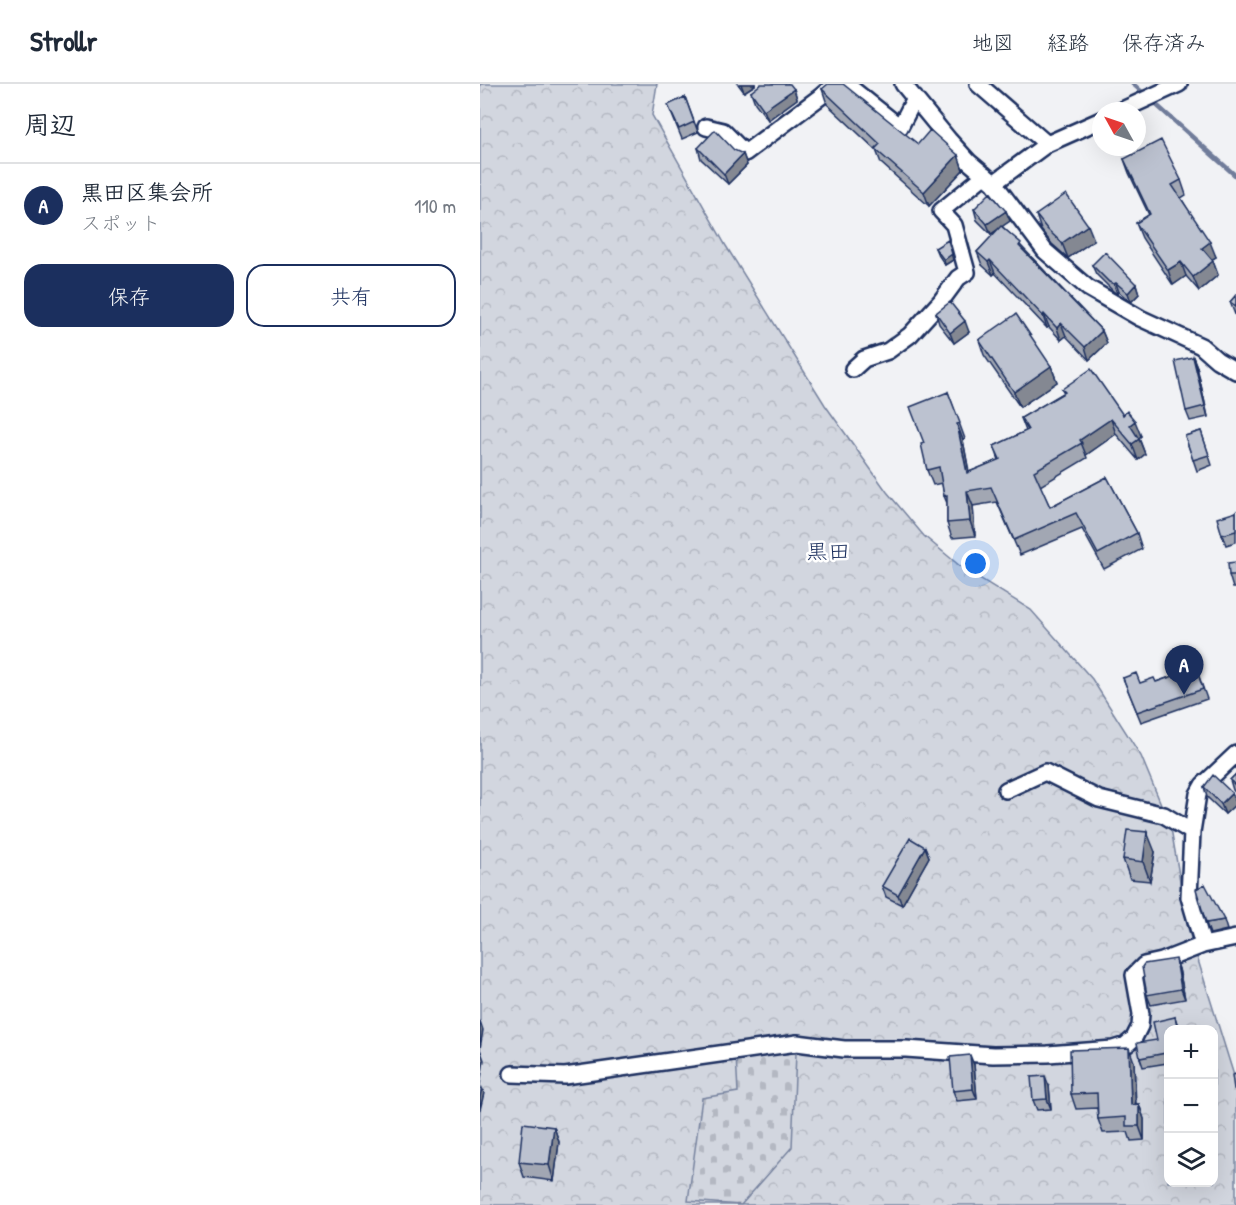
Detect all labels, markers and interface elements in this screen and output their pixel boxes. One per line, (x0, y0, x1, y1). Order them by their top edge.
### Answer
text: Strollr (30, 22, 97, 60)
text: 地図 (972, 28, 1014, 57)
text: 経路 (1047, 28, 1089, 57)
text: 保存済み (1122, 28, 1206, 57)
north arrow (1092, 102, 1146, 156)
text: 周辺 (24, 107, 76, 142)
text: 黒田区集会所 (81, 177, 213, 207)
text: A (39, 192, 48, 219)
text: 110 m (414, 192, 456, 219)
text: スポット (81, 209, 161, 236)
button: 保存 (24, 264, 234, 327)
button: 共有 (246, 264, 456, 327)
district label: 黒田 (806, 536, 850, 566)
your location (961, 549, 990, 578)
pin: A (1164, 646, 1204, 695)
map controls (1164, 1025, 1218, 1187)
button: + (1164, 1025, 1218, 1079)
button: − (1164, 1079, 1218, 1133)
button: layers (1164, 1133, 1218, 1187)

